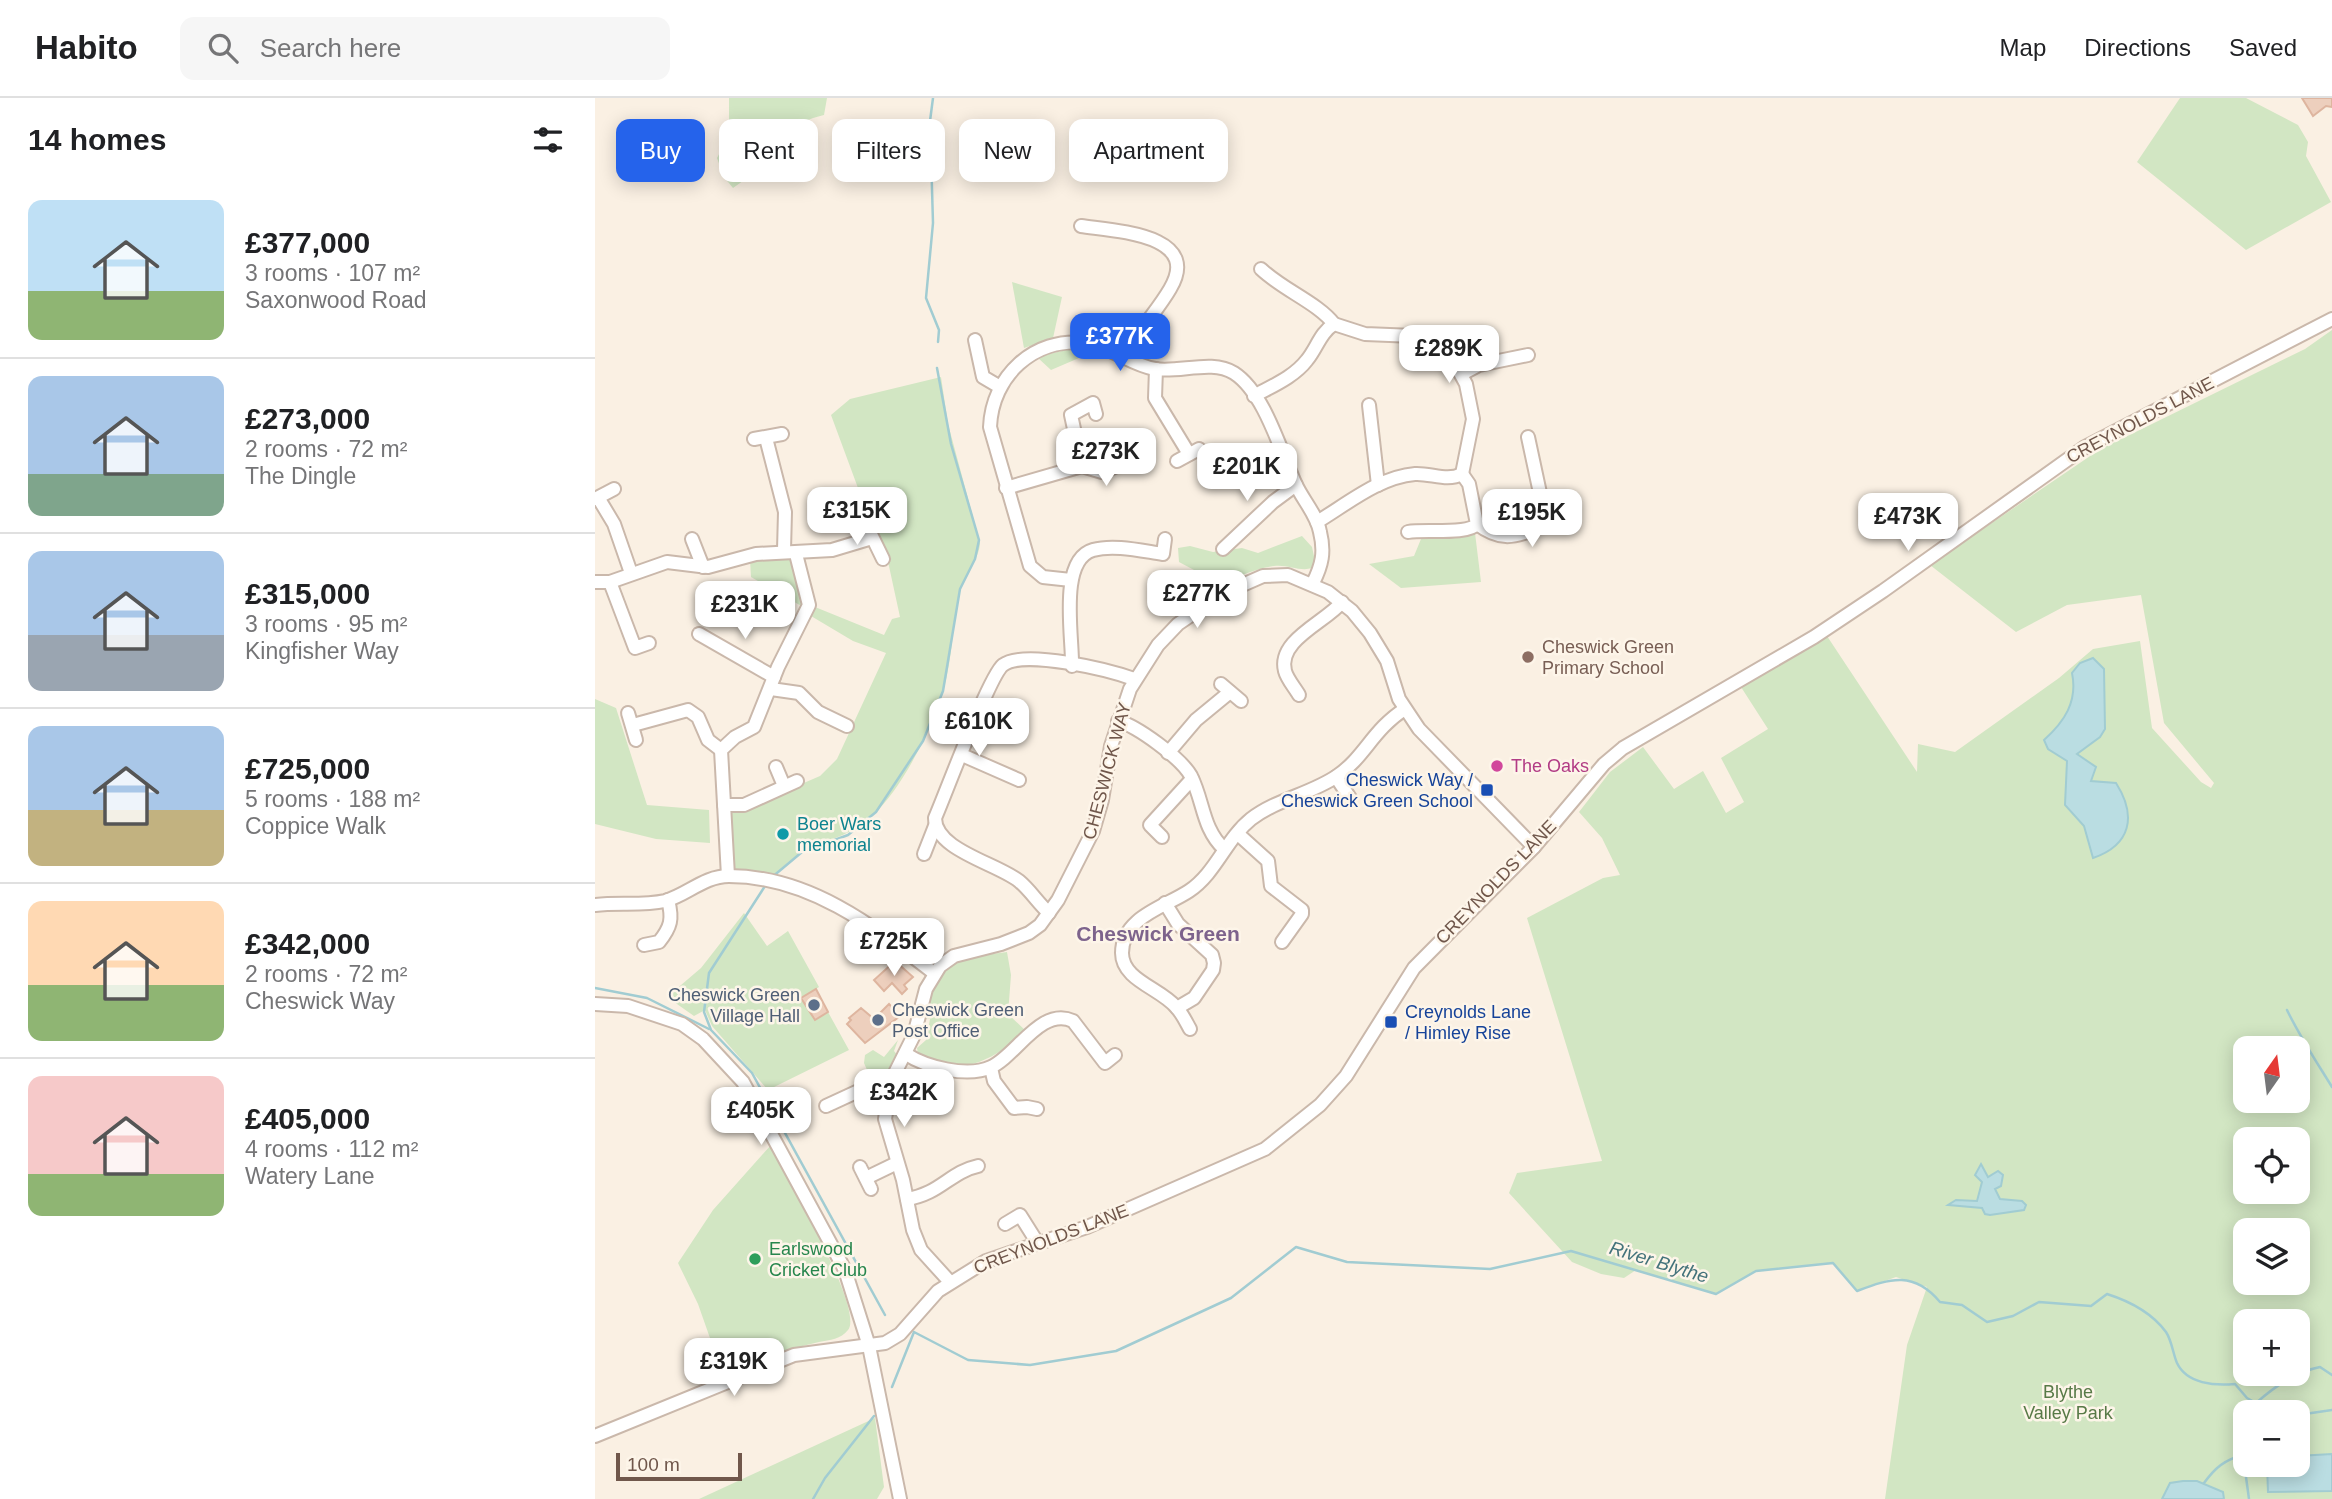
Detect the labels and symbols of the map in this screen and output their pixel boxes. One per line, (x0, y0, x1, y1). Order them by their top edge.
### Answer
pin: £377K (1071, 314, 1169, 373)
pin: £289K (1400, 326, 1498, 385)
street label: CREYNOLDS LANE (2063, 373, 2217, 467)
pin: £273K (1057, 428, 1155, 488)
pin: £201K (1198, 444, 1296, 503)
pin: £315K (808, 488, 906, 547)
pin: £195K (1483, 490, 1581, 549)
pin: £473K (1859, 494, 1957, 553)
pin: £277K (1148, 570, 1246, 630)
pin: £231K (696, 582, 794, 641)
place label: Cheswick Green Primary School (1542, 637, 1674, 678)
marker: Cheswick Green Primary School (1520, 649, 1536, 665)
pin: £610K (930, 698, 1028, 758)
street label: CHESWICK WAY (1079, 700, 1135, 842)
place label: The Oaks (1511, 756, 1589, 776)
marker: The Oaks (1489, 758, 1505, 774)
place label: Cheswick Way / Cheswick Green School (1281, 770, 1473, 811)
marker: Cheswick Way / Cheswick Green School (1479, 782, 1495, 798)
place label: Boer Wars memorial (797, 814, 881, 855)
street label: CREYNOLDS LANE (1432, 816, 1560, 948)
marker: Boer Wars memorial (775, 826, 791, 842)
pin: £725K (845, 918, 943, 978)
district label: Cheswick Green (1076, 922, 1240, 945)
place label: Cheswick Green Village Hall (668, 985, 800, 1026)
marker: Cheswick Green Village Hall (806, 997, 822, 1013)
place label: Cheswick Green Post Office (892, 1000, 1024, 1041)
place label: Creynolds Lane / Himley Rise (1405, 1002, 1531, 1043)
marker: Cheswick Green Post Office (870, 1012, 886, 1028)
marker: Creynolds Lane / Himley Rise (1383, 1014, 1399, 1030)
north arrow (2233, 1036, 2310, 1113)
pin: £342K (855, 1070, 953, 1129)
pin: £405K (712, 1088, 810, 1147)
street label: CREYNOLDS LANE (971, 1200, 1131, 1278)
water label: River Blythe (1607, 1237, 1711, 1287)
place label: Earlswood Cricket Club (769, 1239, 867, 1280)
marker: Earlswood Cricket Club (747, 1251, 763, 1267)
pin: £319K (685, 1338, 783, 1398)
park label: Blythe Valley Park (2023, 1382, 2114, 1423)
scale bar (616, 1450, 742, 1482)

